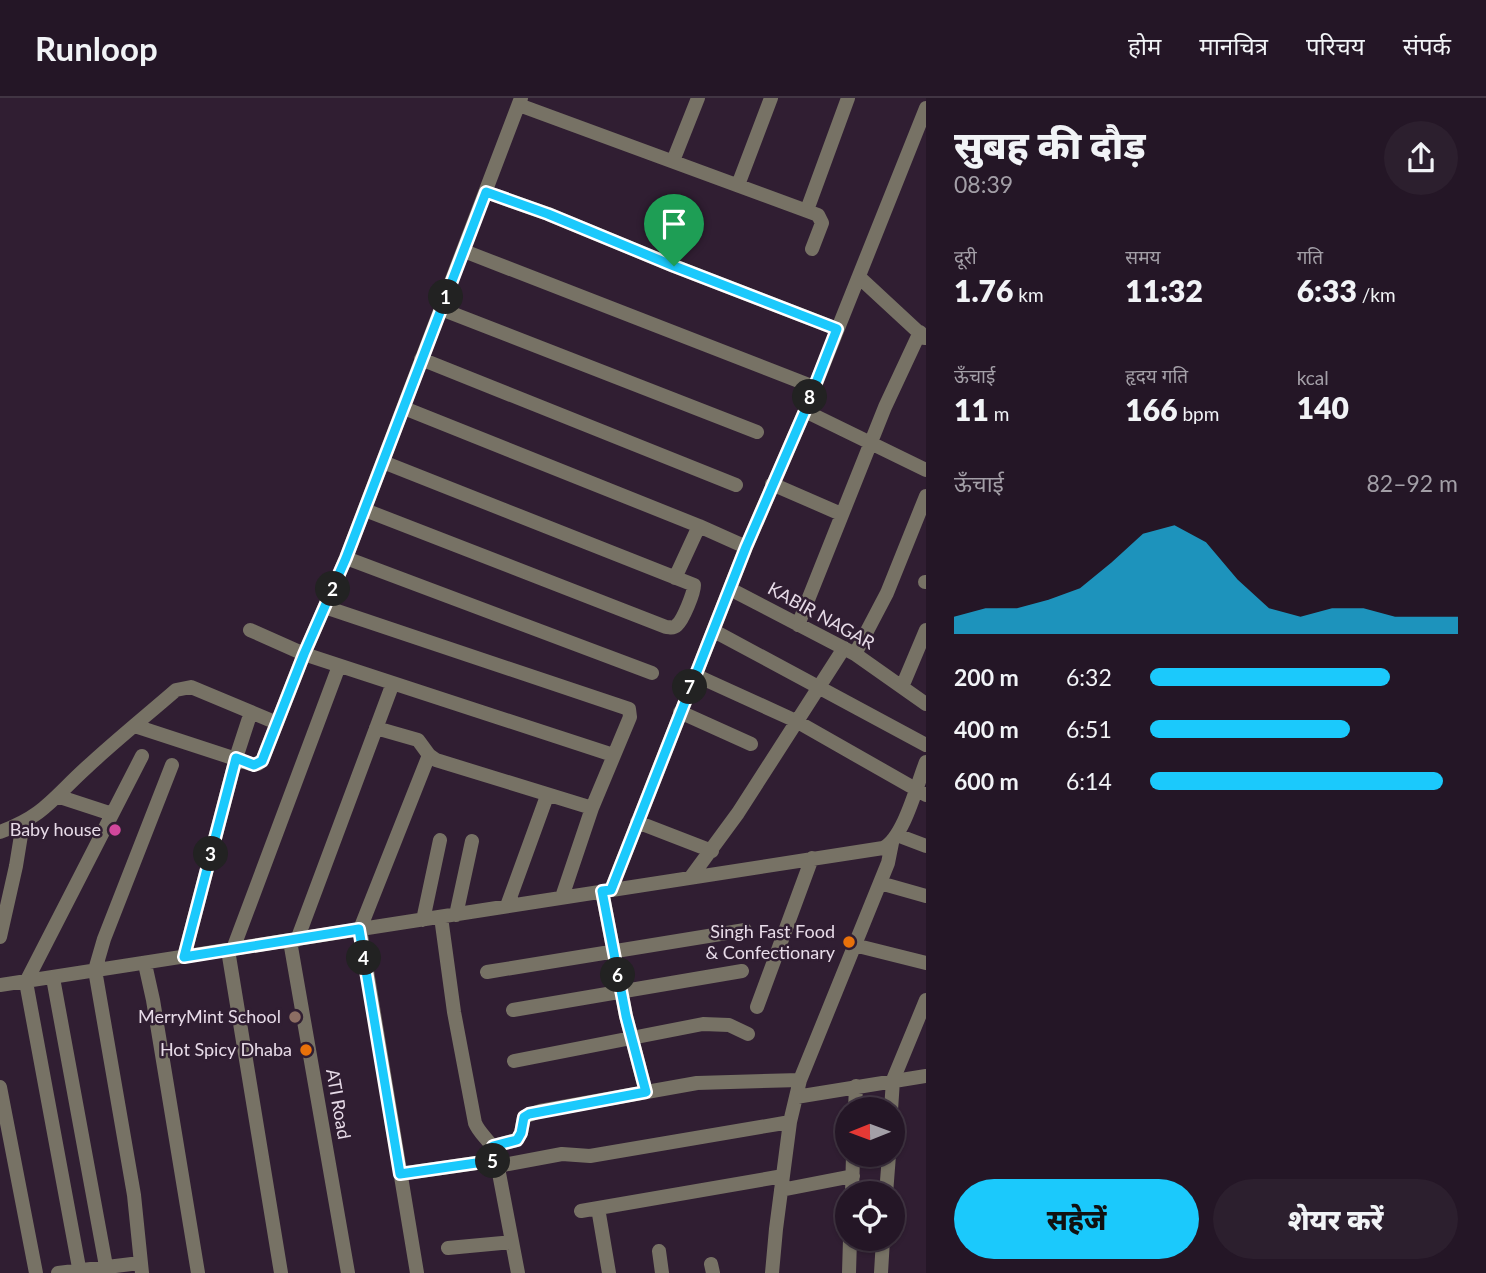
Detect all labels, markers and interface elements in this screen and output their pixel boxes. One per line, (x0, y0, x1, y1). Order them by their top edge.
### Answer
text: Runloop (35, 28, 158, 68)
text: होम (1128, 31, 1161, 60)
text: मानचित्र (1199, 31, 1268, 60)
text: परिचय (1306, 31, 1365, 60)
text: संपर्क (1403, 31, 1451, 60)
text: सुबह की दौड़ (954, 121, 1145, 167)
button: share (1384, 121, 1458, 195)
text: 08:39 (954, 170, 1013, 198)
pin (644, 194, 704, 266)
icon: arrive (655, 205, 693, 243)
text: दूरी (954, 245, 977, 268)
text: समय (1125, 245, 1161, 268)
text: गति (1297, 245, 1323, 268)
text: 1.76 (954, 272, 1013, 308)
text: 11:32 (1125, 272, 1203, 308)
text: 6:33 (1297, 272, 1357, 308)
pin: 1 (428, 280, 464, 314)
text: km (1013, 283, 1044, 306)
text: /km (1357, 283, 1396, 306)
text: 1 (440, 285, 451, 308)
text: ऊँचाई (954, 364, 995, 387)
text: हृदय गति (1125, 364, 1188, 387)
text: kcal (1297, 366, 1329, 389)
pin: 8 (792, 380, 828, 414)
text: 8 (804, 385, 815, 408)
text: 140 (1297, 389, 1349, 425)
text: 11 (954, 391, 989, 427)
text: 166 (1125, 391, 1178, 427)
text: m (989, 402, 1009, 425)
text: bpm (1178, 402, 1219, 425)
text: ऊँचाई (954, 469, 1004, 497)
text: 82–92 m (1366, 469, 1458, 497)
pin: 2 (316, 572, 350, 606)
text: 2 (327, 577, 338, 600)
street label: KABIR NAGAR (764, 577, 879, 654)
text: 200 m (954, 663, 1019, 691)
text: 6:32 (1066, 663, 1112, 691)
pin: 7 (672, 670, 708, 704)
text: 7 (684, 675, 695, 698)
text: 400 m (954, 715, 1019, 743)
text: 6:51 (1066, 715, 1112, 743)
text: 600 m (954, 767, 1019, 795)
text: 6:14 (1066, 767, 1112, 795)
place label: Baby house (10, 818, 101, 840)
marker: Baby house (107, 822, 123, 838)
pin: 3 (194, 836, 228, 872)
text: 3 (205, 842, 216, 865)
place label: Singh Fast Food & Confectionary (705, 920, 836, 963)
marker: Singh Fast Food & Confectionary (841, 934, 857, 950)
pin: 4 (346, 940, 382, 976)
text: 4 (358, 946, 369, 969)
pin: 6 (600, 958, 636, 992)
text: 6 (612, 963, 623, 986)
place label: MerryMint School (138, 1005, 281, 1027)
marker: MerryMint School (287, 1009, 303, 1025)
place label: Hot Spicy Dhaba (160, 1038, 292, 1060)
marker: Hot Spicy Dhaba (298, 1042, 314, 1058)
street label: ATI Road (322, 1067, 356, 1141)
north arrow (835, 1097, 905, 1167)
map controls (835, 1097, 905, 1251)
pin: 5 (476, 1144, 510, 1178)
text: 5 (487, 1149, 498, 1172)
button: सहेजें (954, 1179, 1199, 1259)
button: शेयर करें (1213, 1179, 1458, 1259)
button: locate (835, 1181, 905, 1251)

